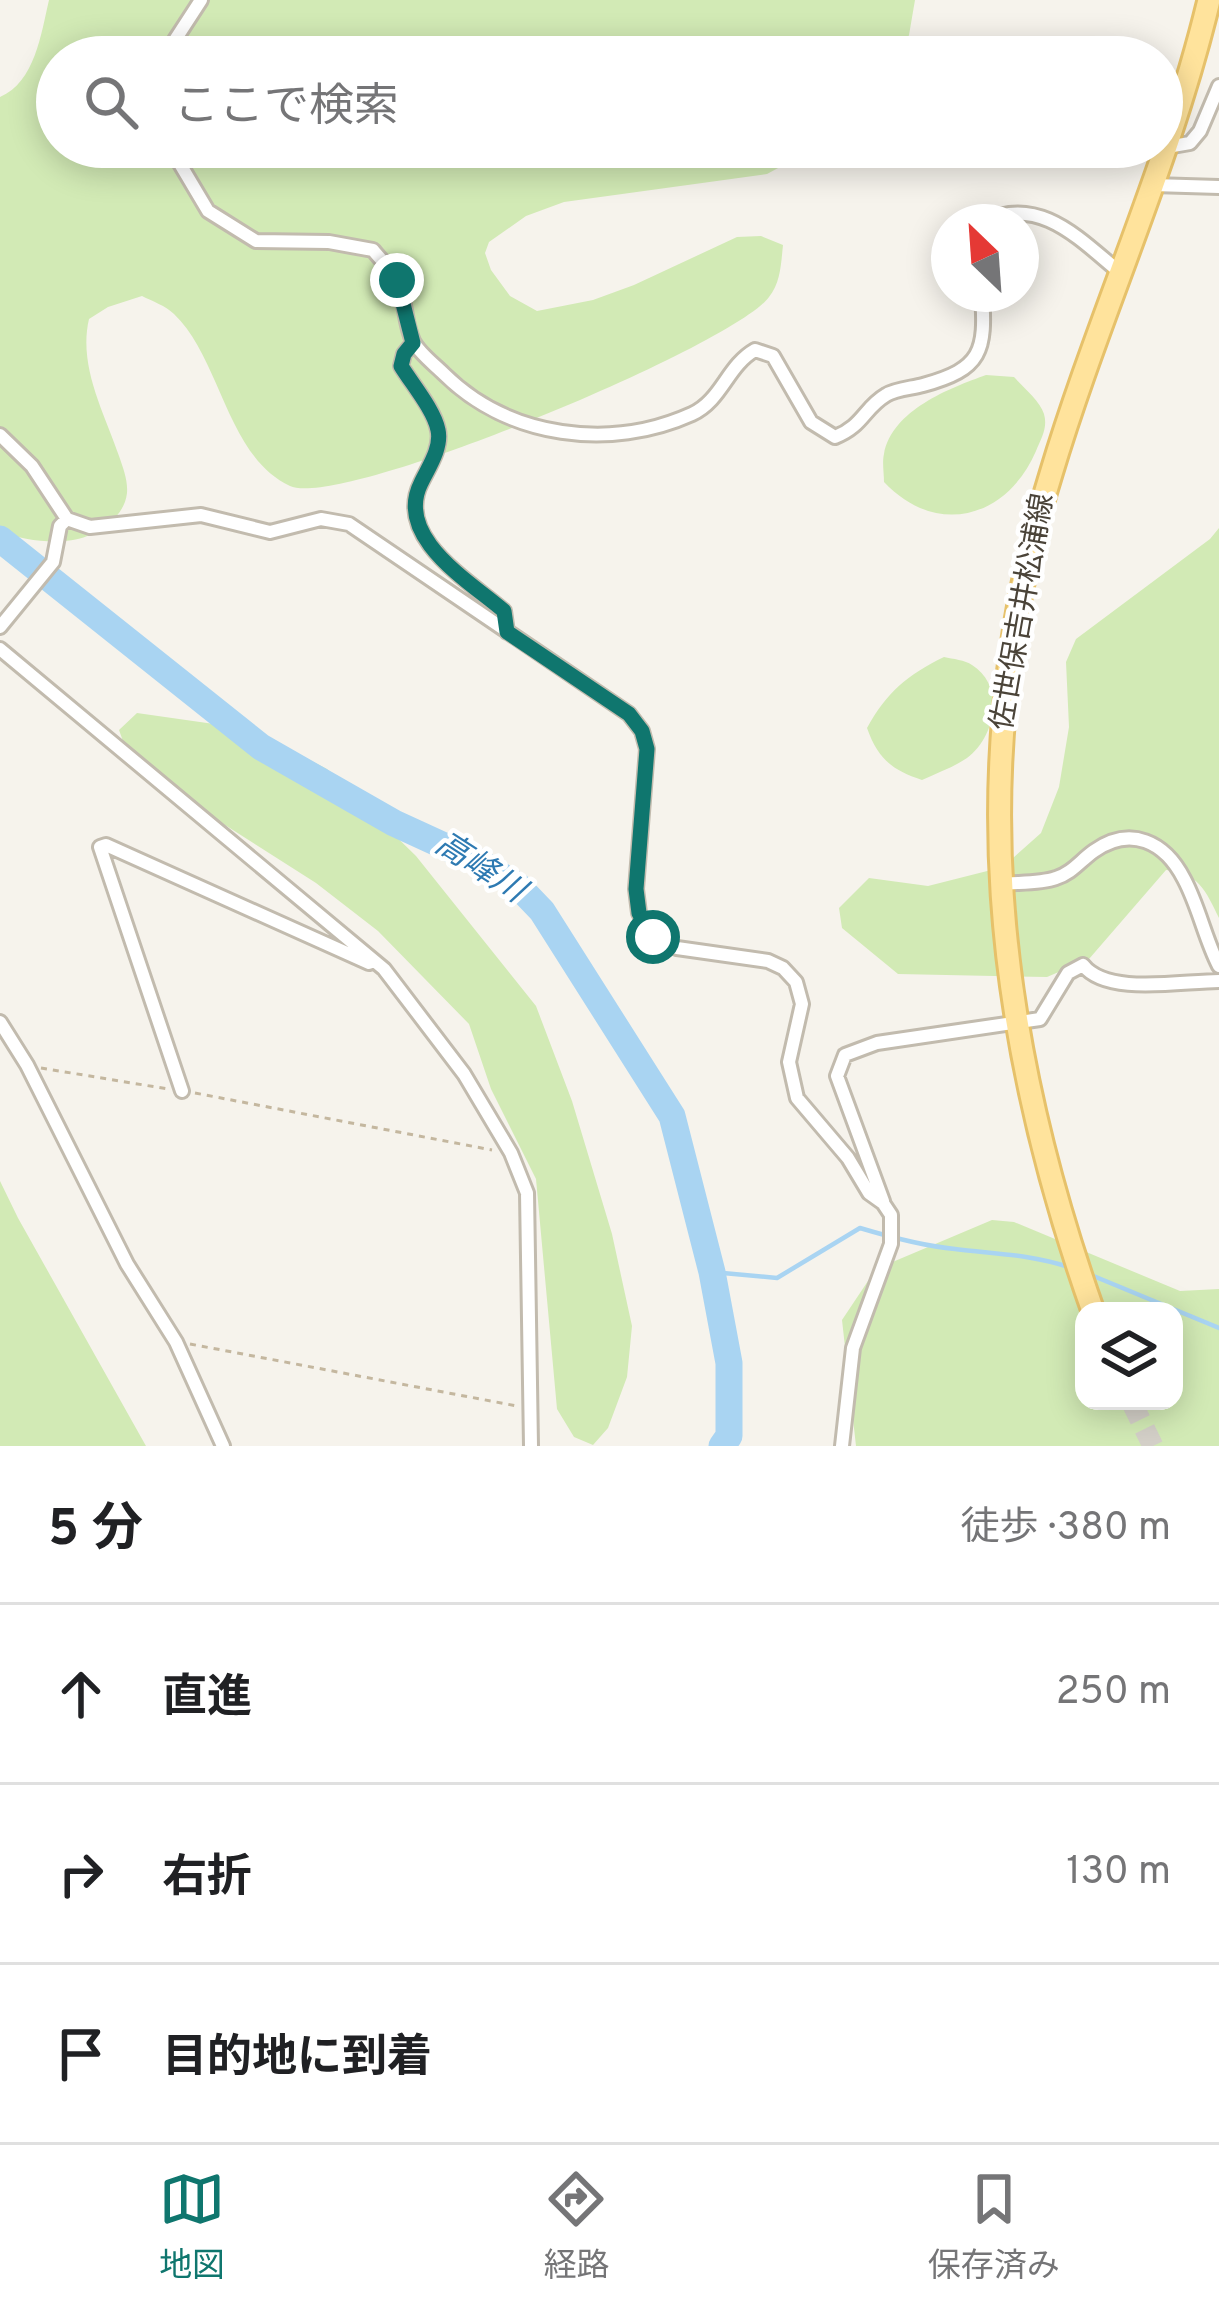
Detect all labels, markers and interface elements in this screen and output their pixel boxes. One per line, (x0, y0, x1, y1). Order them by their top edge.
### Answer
search box (36, 36, 1183, 168)
icon: search (78, 69, 144, 135)
text: ここで検索 (174, 80, 399, 137)
north arrow (931, 204, 1039, 312)
route end (370, 253, 424, 307)
street label: 佐世保吉井松浦線 (985, 491, 1063, 733)
water label: 高峰川 (426, 824, 534, 915)
route start (626, 910, 680, 964)
map controls (1075, 1302, 1183, 1410)
button: layers (1075, 1302, 1183, 1410)
text: 5 分 (48, 1499, 143, 1564)
text: 徒歩 · 380 m (961, 1505, 1171, 1554)
icon: ahead (48, 1661, 114, 1727)
text: 250 m (1056, 1669, 1171, 1718)
text: 直進 (162, 1671, 252, 1728)
icon: right (48, 1841, 114, 1907)
text: 130 m (1066, 1849, 1171, 1898)
text: 右折 (162, 1851, 252, 1908)
icon: arrive (48, 2021, 114, 2087)
text: 目的地に到着 (162, 2031, 432, 2088)
tab: 地図 (159, 2166, 225, 2289)
tab: 経路 (543, 2166, 609, 2289)
tab: 保存済み (928, 2166, 1060, 2289)

